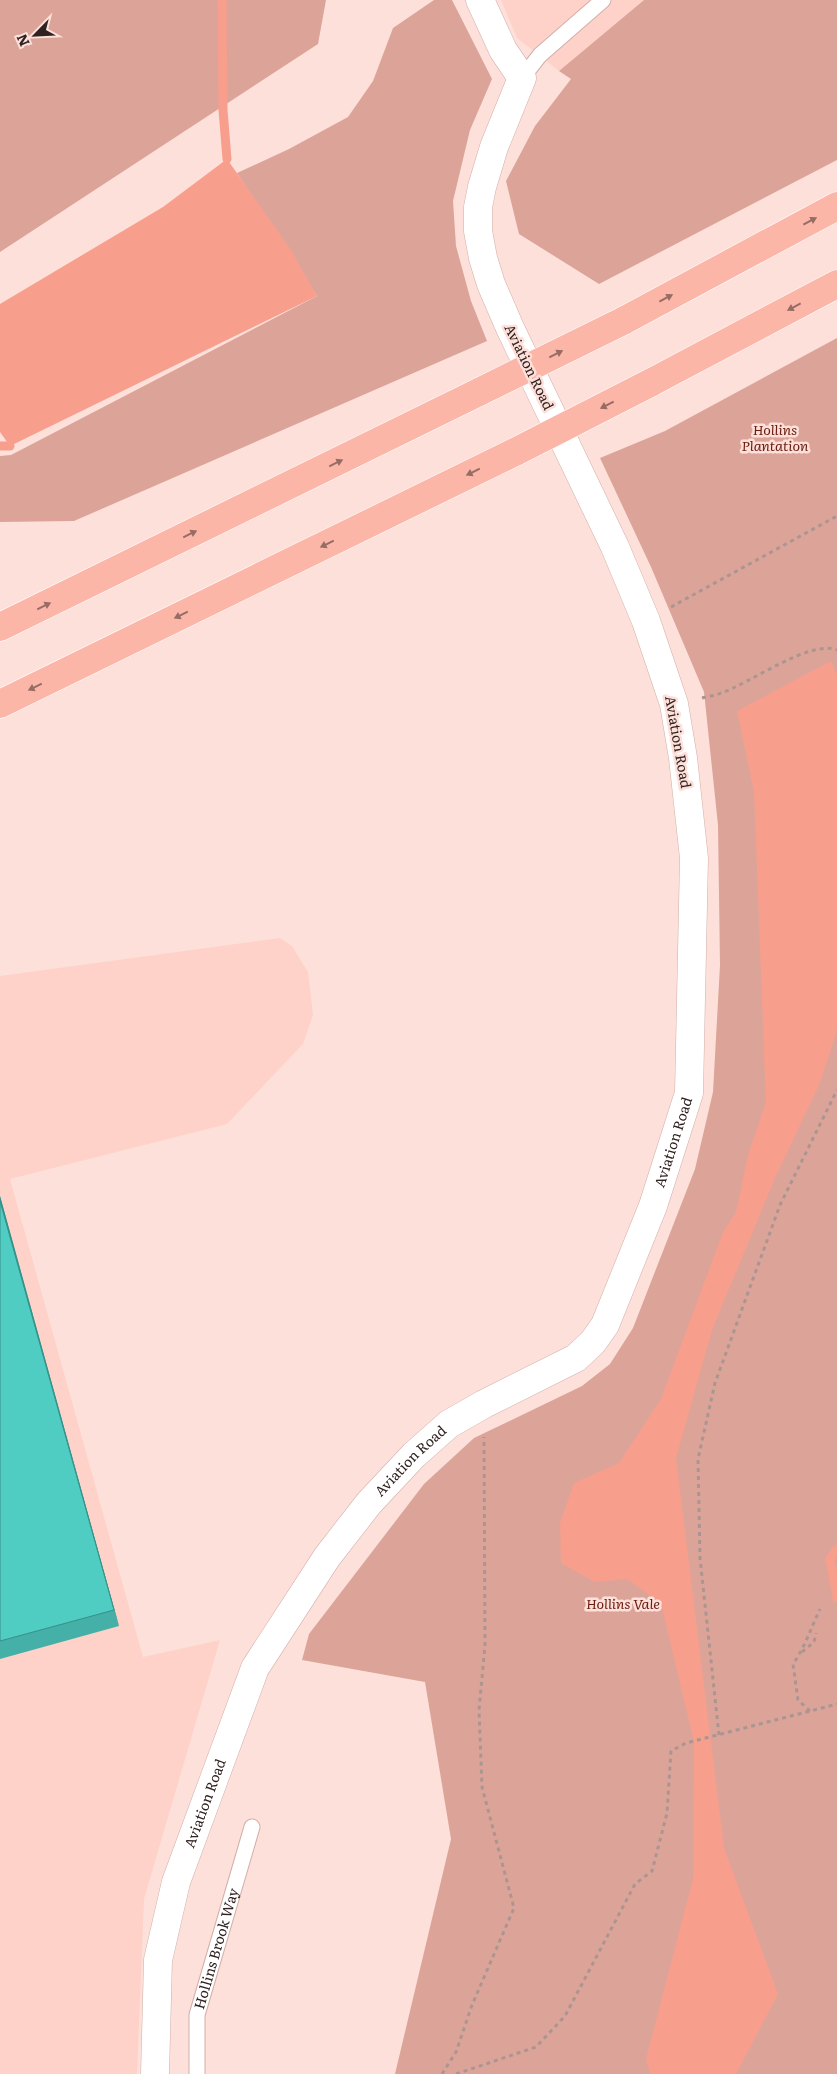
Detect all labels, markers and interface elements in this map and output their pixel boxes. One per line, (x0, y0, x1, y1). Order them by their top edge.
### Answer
north arrow (10, 10, 60, 60)
text: N (11, 31, 34, 50)
one-way arrow (802, 217, 817, 225)
one-way arrow (659, 293, 673, 302)
one-way arrow (787, 303, 801, 311)
street label: Aviation Road (500, 320, 560, 413)
one-way arrow (549, 350, 563, 358)
one-way arrow (600, 401, 614, 409)
park label: Hollins Plantation (742, 419, 809, 455)
one-way arrow (329, 459, 343, 467)
one-way arrow (466, 468, 480, 476)
one-way arrow (183, 530, 197, 538)
one-way arrow (320, 540, 334, 548)
one-way arrow (37, 601, 51, 609)
one-way arrow (174, 612, 188, 620)
one-way arrow (28, 683, 42, 691)
street label: Aviation Road (661, 694, 697, 790)
street label: Aviation Road (649, 1094, 696, 1190)
street label: Aviation Road (369, 1420, 450, 1500)
park label: Hollins Vale (586, 1593, 660, 1613)
street label: Aviation Road (179, 1755, 230, 1850)
street label: Hollins Brook Way (188, 1885, 243, 2011)

